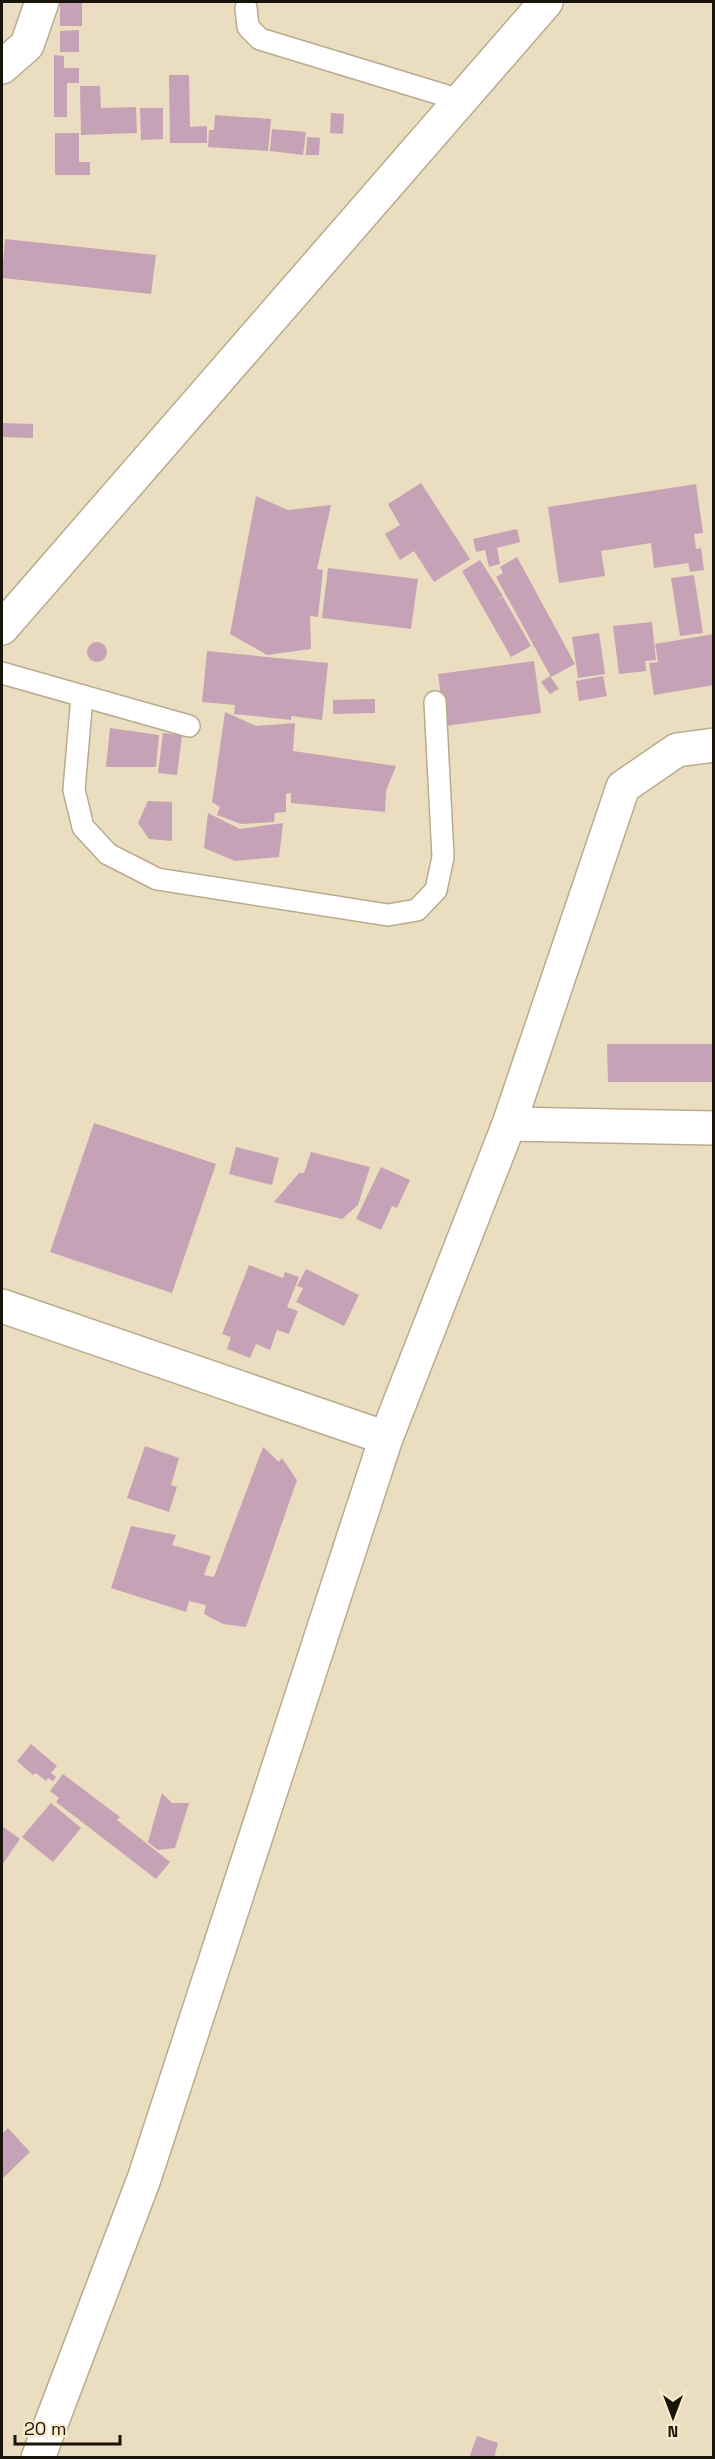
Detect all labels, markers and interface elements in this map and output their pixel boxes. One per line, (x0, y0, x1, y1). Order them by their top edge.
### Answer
north arrow (643, 2387, 703, 2447)
scale bar (15, 2408, 120, 2446)
text: 20 m (24, 2417, 67, 2440)
text: N (668, 2421, 678, 2442)

